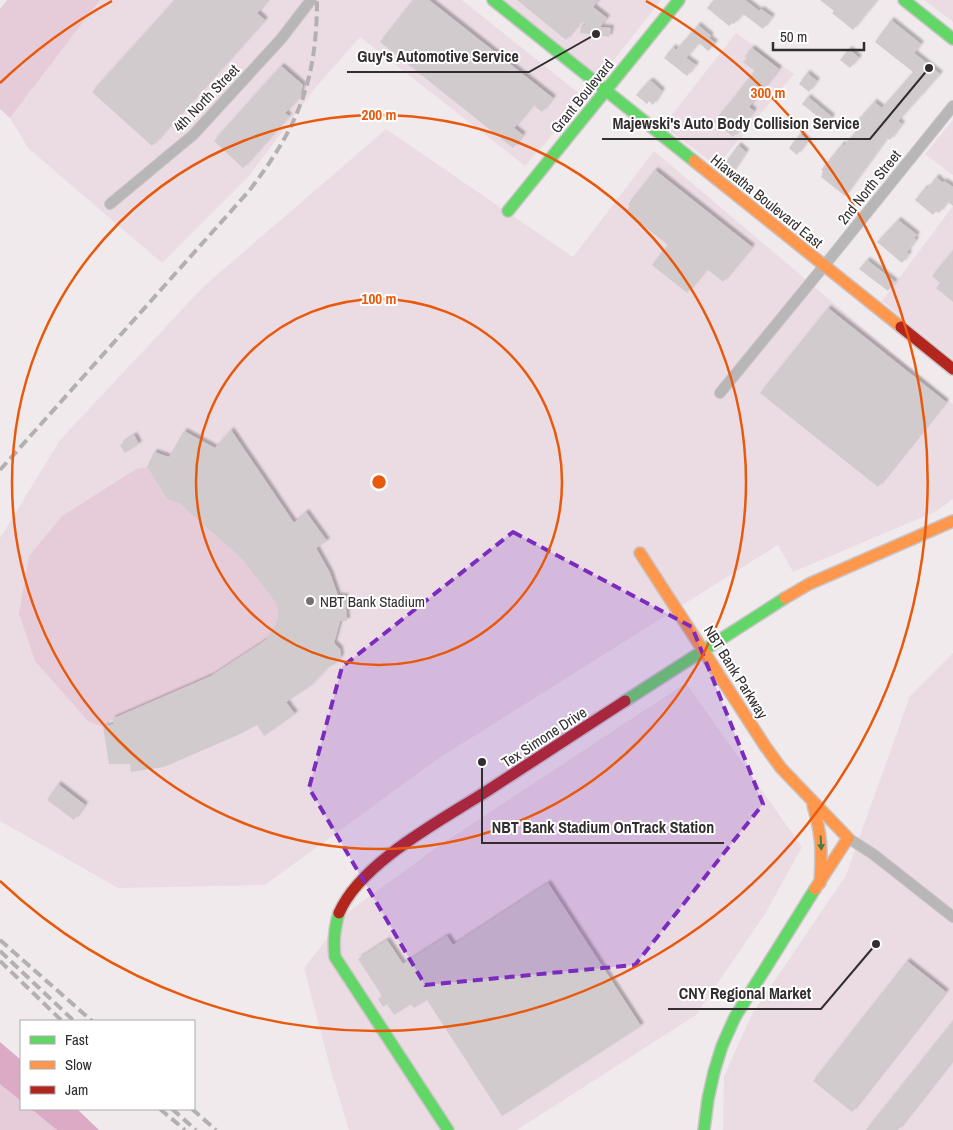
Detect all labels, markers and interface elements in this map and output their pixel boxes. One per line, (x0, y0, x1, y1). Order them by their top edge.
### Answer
scale bar (773, 20, 864, 52)
text: 50 m (780, 26, 807, 47)
callout: Guy's Automotive Service (347, 41, 529, 72)
text: Guy's Automotive Service (357, 45, 519, 67)
street label: Grant Boulevard (546, 55, 618, 137)
street label: 4th North Street (168, 59, 244, 137)
text: 300 m (751, 82, 785, 103)
text: 200 m (362, 104, 396, 125)
callout: Majewski's Auto Body Collision Service (602, 108, 870, 139)
text: Majewski's Auto Body Collision Service (613, 112, 859, 134)
street label: 2nd North Street (832, 145, 906, 229)
street label: Hiawatha Boulevard East (706, 149, 828, 253)
text: 100 m (362, 288, 396, 309)
centre of rings (370, 473, 388, 491)
place label: NBT Bank Stadium (320, 591, 425, 612)
marker: NBT Bank Stadium (304, 595, 316, 607)
street label: NBT Bank Parkway (699, 621, 774, 723)
street label: Tex Simone Drive (497, 701, 591, 772)
callout: NBT Bank Stadium OnTrack Station (482, 812, 724, 843)
text: NBT Bank Stadium OnTrack Station (492, 816, 714, 838)
one-way arrow (818, 835, 826, 851)
callout: CNY Regional Market (668, 978, 821, 1009)
text: CNY Regional Market (679, 982, 812, 1004)
legend (20, 1020, 195, 1110)
text: Fast (65, 1029, 89, 1050)
text: Slow (65, 1054, 92, 1075)
text: Jam (65, 1079, 88, 1100)

